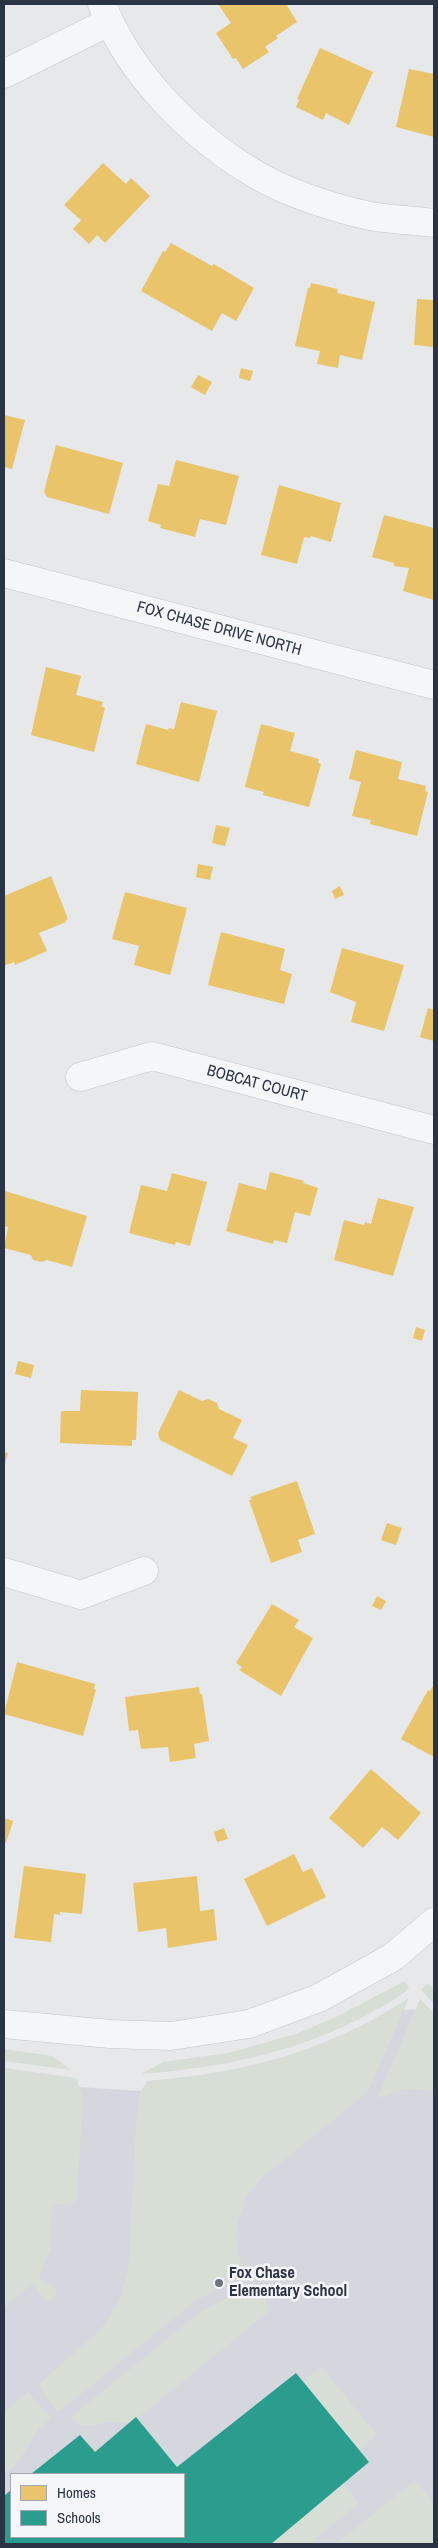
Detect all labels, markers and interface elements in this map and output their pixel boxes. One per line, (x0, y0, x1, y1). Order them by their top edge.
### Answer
street label: FOX CHASE DRIVE NORTH (135, 598, 303, 660)
street label: BOBCAT COURT (205, 1061, 309, 1107)
place label: Fox Chase Elementary School (229, 2264, 347, 2302)
marker: Fox Chase Elementary School (213, 2277, 225, 2289)
legend (10, 2473, 185, 2538)
text: Homes (57, 2482, 96, 2503)
text: Schools (57, 2507, 101, 2528)

